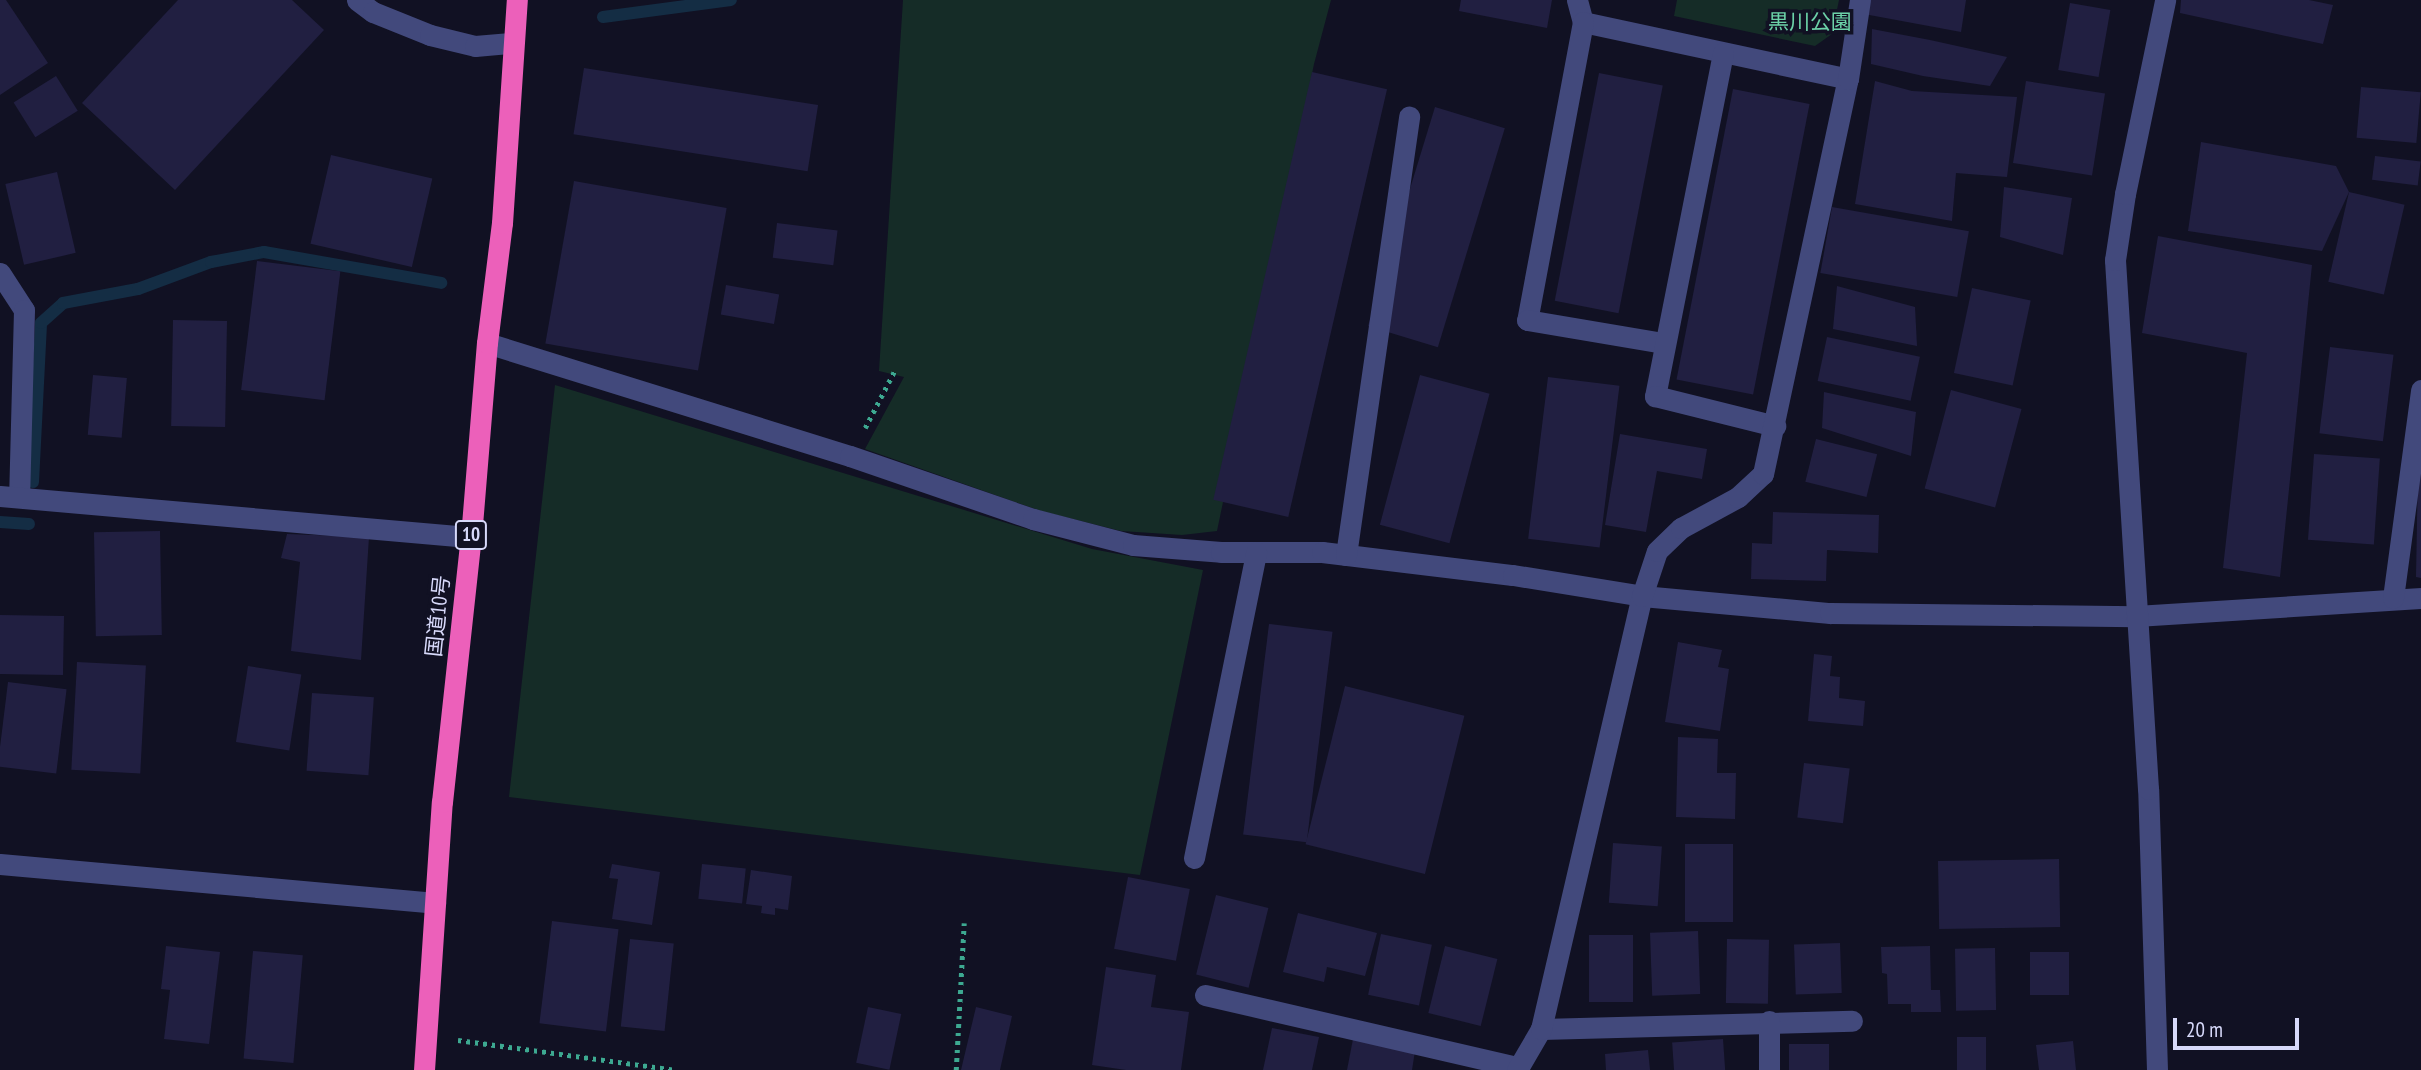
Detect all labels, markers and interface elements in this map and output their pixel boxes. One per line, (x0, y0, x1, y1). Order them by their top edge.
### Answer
park label: 黒川公園 (1768, 9, 1852, 35)
road number: 10 (454, 520, 489, 550)
street label: 国道10号 (421, 574, 455, 658)
scale bar (2176, 1004, 2302, 1048)
text: 20 m (2186, 1016, 2223, 1043)

